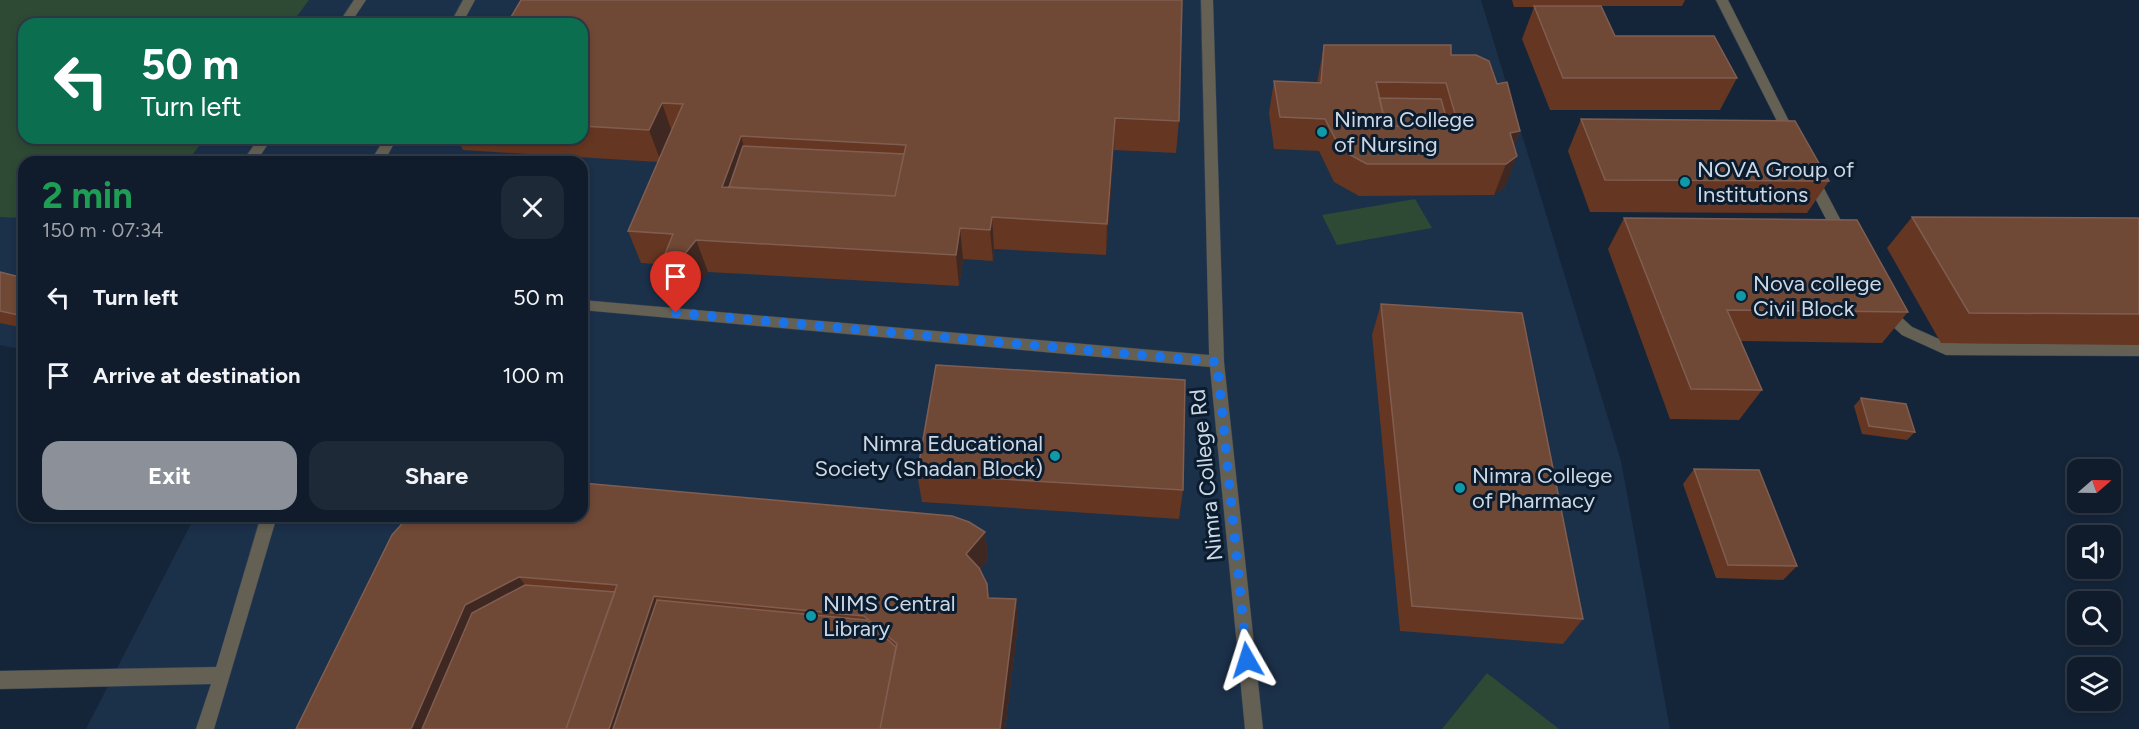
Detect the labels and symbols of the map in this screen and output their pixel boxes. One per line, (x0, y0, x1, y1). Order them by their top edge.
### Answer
place label: Nimra College of Nursing (1334, 106, 1474, 158)
marker: Nimra College of Nursing (1315, 125, 1329, 139)
place label: NOVA Group of Institutions (1697, 156, 1855, 208)
marker: NOVA Group of Institutions (1678, 175, 1692, 189)
pin (650, 251, 701, 313)
place label: Nova college Civil Block (1753, 270, 1882, 322)
marker: Nova college Civil Block (1734, 289, 1748, 303)
street label: Nimra College Rd (1184, 388, 1228, 562)
place label: Nimra Educational Society (Shadan Block) (814, 430, 1043, 482)
marker: Nimra Educational Society (Shadan Block) (1048, 449, 1062, 463)
north arrow (2067, 459, 2121, 513)
place label: Nimra College of Pharmacy (1472, 462, 1612, 514)
marker: Nimra College of Pharmacy (1453, 481, 1467, 495)
place label: NIMS Central Library (823, 590, 956, 642)
marker: NIMS Central Library (804, 609, 818, 623)
position arrow (1215, 628, 1279, 692)

